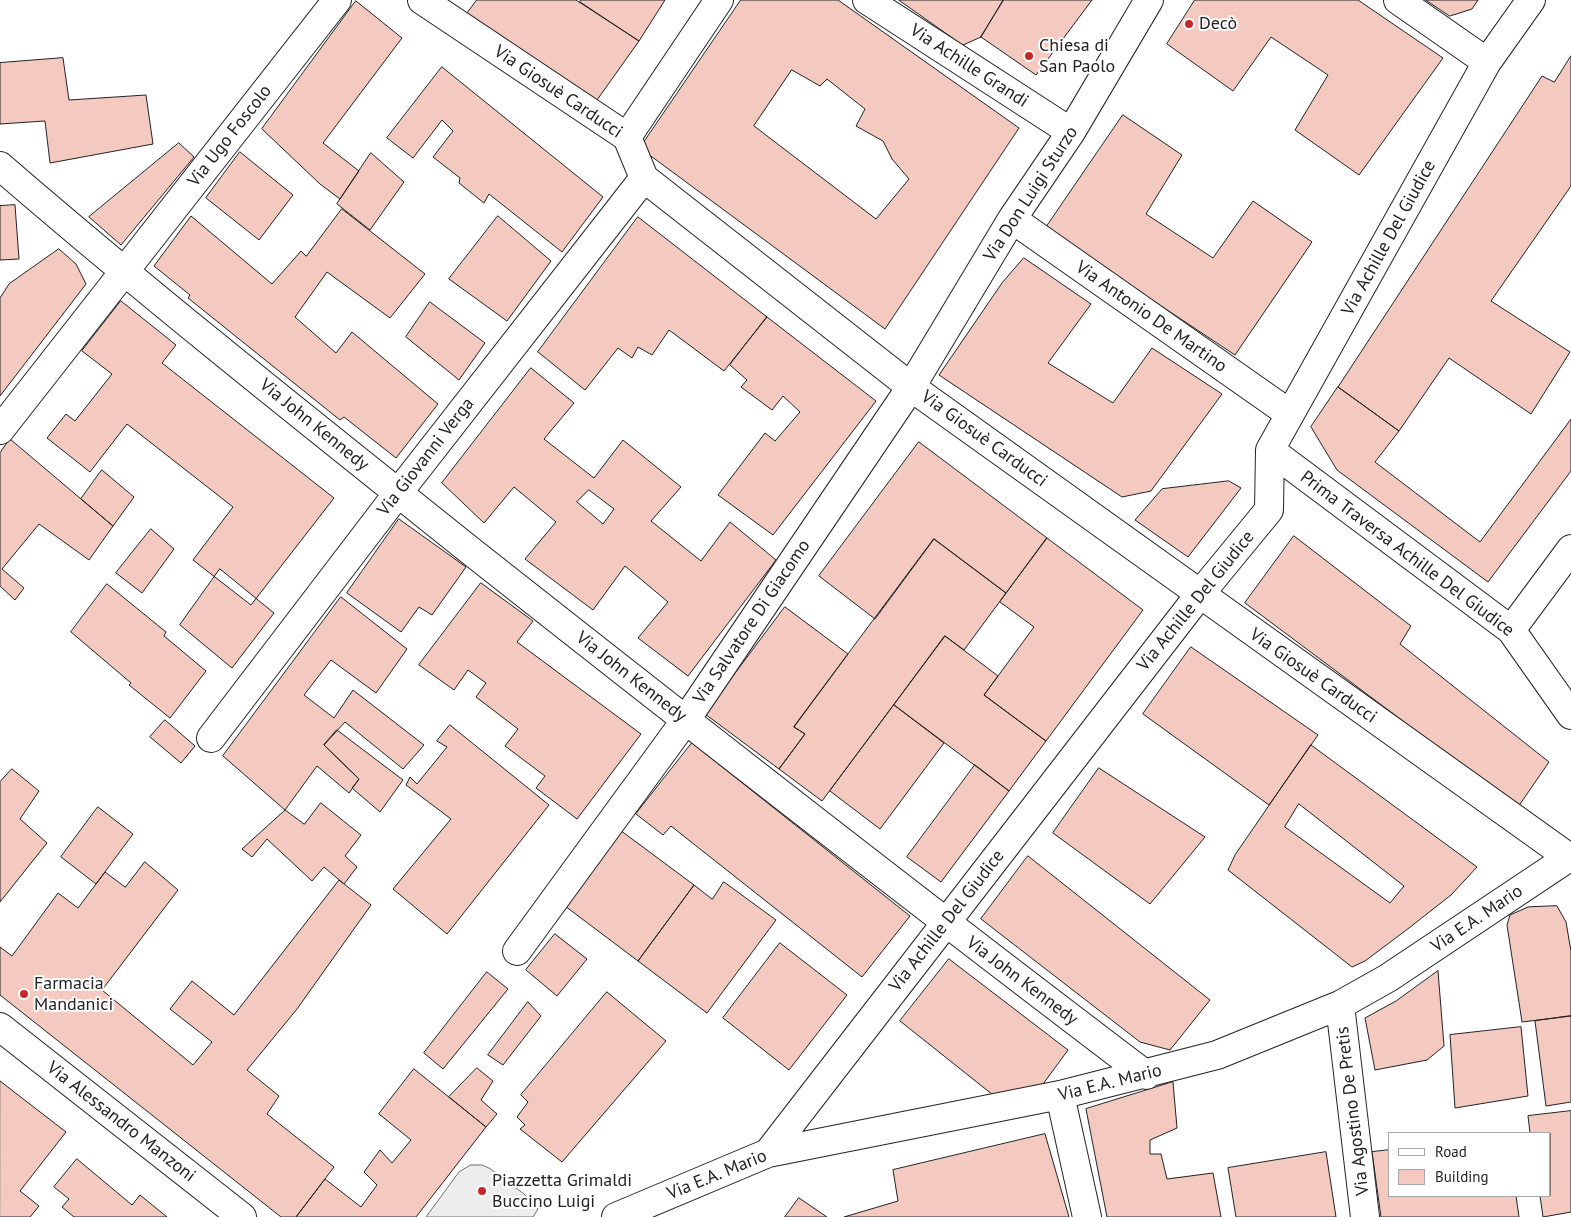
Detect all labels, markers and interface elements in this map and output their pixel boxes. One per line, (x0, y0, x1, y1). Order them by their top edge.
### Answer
place label: Decò (1199, 13, 1237, 35)
marker: Decò (1183, 18, 1195, 30)
street label: Via Achille Grandi (906, 20, 1032, 112)
place label: Chiesa di San Paolo (1039, 35, 1115, 78)
street label: Via Giosuè Carducci (490, 41, 626, 143)
marker: Chiesa di San Paolo (1023, 50, 1035, 62)
street label: Via Ugo Foscolo (183, 81, 277, 191)
street label: Via Don Luigi Sturzo (979, 122, 1083, 266)
street label: Via Achille Del Giudice (1337, 157, 1441, 319)
street label: Via Antonio De Martino (1071, 257, 1231, 377)
street label: Via John Kennedy (255, 374, 373, 476)
street label: Via Giosuè Carducci (917, 386, 1051, 492)
street label: Via Giovanni Verga (373, 394, 479, 520)
street label: Prima Traversa Achille Del Giudice (1296, 466, 1518, 642)
street label: Via Achille Del Giudice (1133, 527, 1259, 675)
street label: Via Salvatore Di Giacomo (689, 536, 815, 708)
street label: Via Giosuè Carducci (1245, 624, 1381, 728)
street label: Via John Kennedy (571, 627, 691, 727)
street label: Via Achille Del Giudice (885, 846, 1009, 996)
street label: Via E.A. Mario (1427, 880, 1527, 958)
street label: Via John Kennedy (962, 932, 1082, 1030)
place label: Farmacia Mandanici (34, 973, 113, 1016)
marker: Farmacia Mandanici (18, 988, 30, 1000)
street label: Via Agostino De Pretis (1332, 1025, 1374, 1197)
street label: Via Alessandro Manzoni (42, 1057, 200, 1187)
street label: Via E.A. Mario (1056, 1060, 1164, 1106)
legend (1388, 1132, 1551, 1197)
text: Road (1435, 1142, 1467, 1161)
street label: Via E.A. Mario (664, 1145, 770, 1205)
text: Building (1435, 1167, 1489, 1186)
place label: Piazzetta Grimaldi Buccino Luigi (492, 1170, 632, 1212)
marker: Piazzetta Grimaldi Buccino Luigi (476, 1185, 488, 1197)

